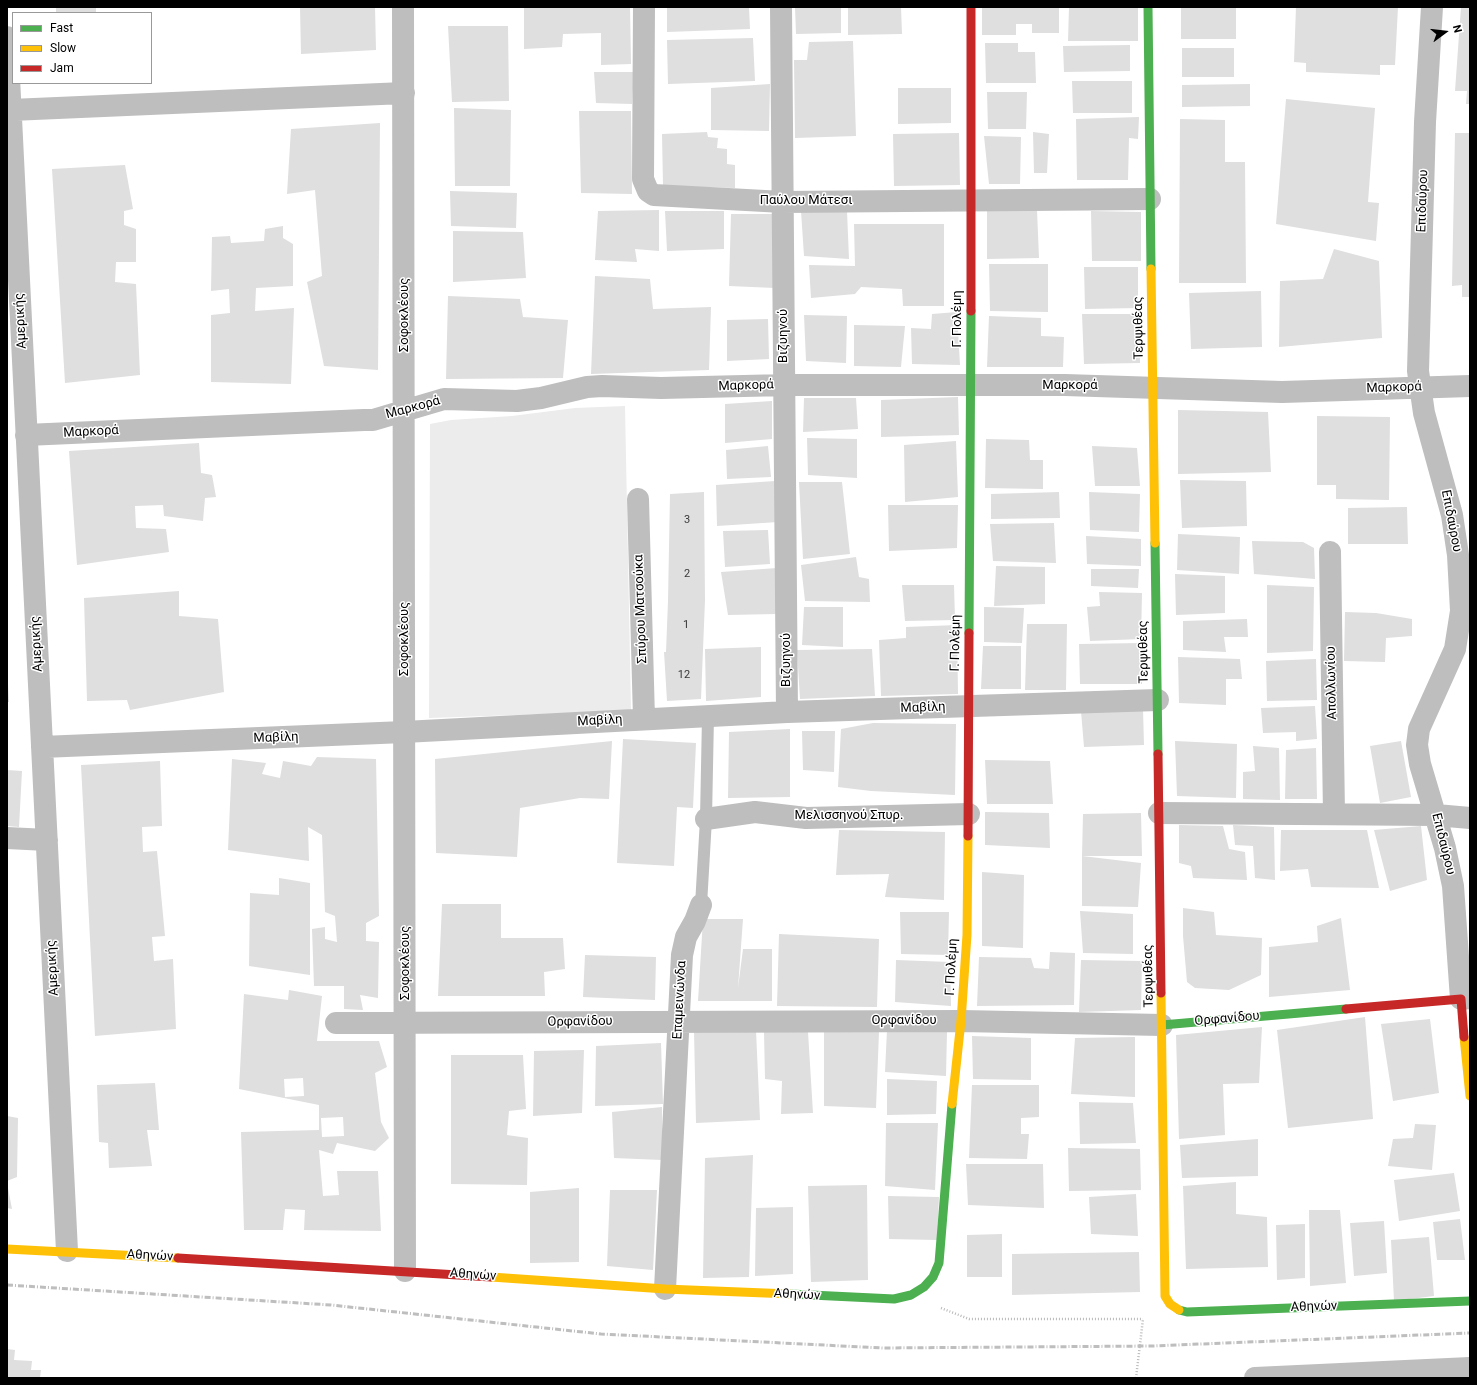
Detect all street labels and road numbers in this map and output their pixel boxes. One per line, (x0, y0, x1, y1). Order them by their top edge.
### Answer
street label: Επιδαύρου (1414, 169, 1432, 233)
street label: Παύλου Μάτεσι (760, 193, 852, 209)
street label: Σοφοκλέους (397, 278, 413, 352)
street label: Γ. Πολέμη (950, 290, 966, 348)
street label: Αμερικής (12, 293, 30, 349)
street label: Τερψιθέας (1131, 296, 1147, 360)
street label: Βιζυηνού (776, 309, 792, 363)
street label: Μαρκορά (718, 377, 774, 395)
street label: Μαρκορά (1042, 378, 1098, 394)
street label: Μαρκορά (1366, 379, 1422, 397)
street label: Μαρκορά (384, 393, 442, 423)
street label: Μαρκορά (63, 423, 119, 441)
street label: Επιδαύρου (1437, 489, 1465, 553)
street label: Σπύρου Ματσούκα (631, 554, 651, 664)
street label: Σοφοκλέους (397, 602, 413, 676)
street label: Γ. Πολέμη (948, 614, 964, 672)
street label: Αμερικής (28, 616, 46, 672)
street label: Τερψιθέας (1136, 620, 1152, 684)
street label: Βιζυηνού (779, 633, 795, 687)
street label: Απολλωνίου (1324, 646, 1340, 720)
street label: Μαβίλη (900, 699, 946, 717)
street label: Μαβίλη (577, 712, 623, 730)
street label: Μαβίλη (253, 729, 299, 747)
street label: Μελισσηνού Σπυρ. (795, 808, 903, 824)
street label: Επιδαύρου (1428, 812, 1458, 876)
street label: Σοφοκλέους (398, 926, 414, 1000)
street label: Γ. Πολέμη (943, 938, 961, 996)
street label: Αμερικής (44, 940, 62, 996)
street label: Τερψιθέας (1141, 944, 1157, 1008)
street label: Επαμεινώνδα (670, 960, 690, 1040)
street label: Ορφανίδου (1194, 1008, 1260, 1030)
street label: Ορφανίδου (871, 1013, 937, 1029)
street label: Ορφανίδου (547, 1014, 613, 1030)
street label: Αθηνών (126, 1247, 174, 1265)
street label: Αθηνών (449, 1266, 497, 1284)
street label: Αθηνών (773, 1286, 821, 1304)
street label: Αθηνών (1290, 1298, 1338, 1316)

